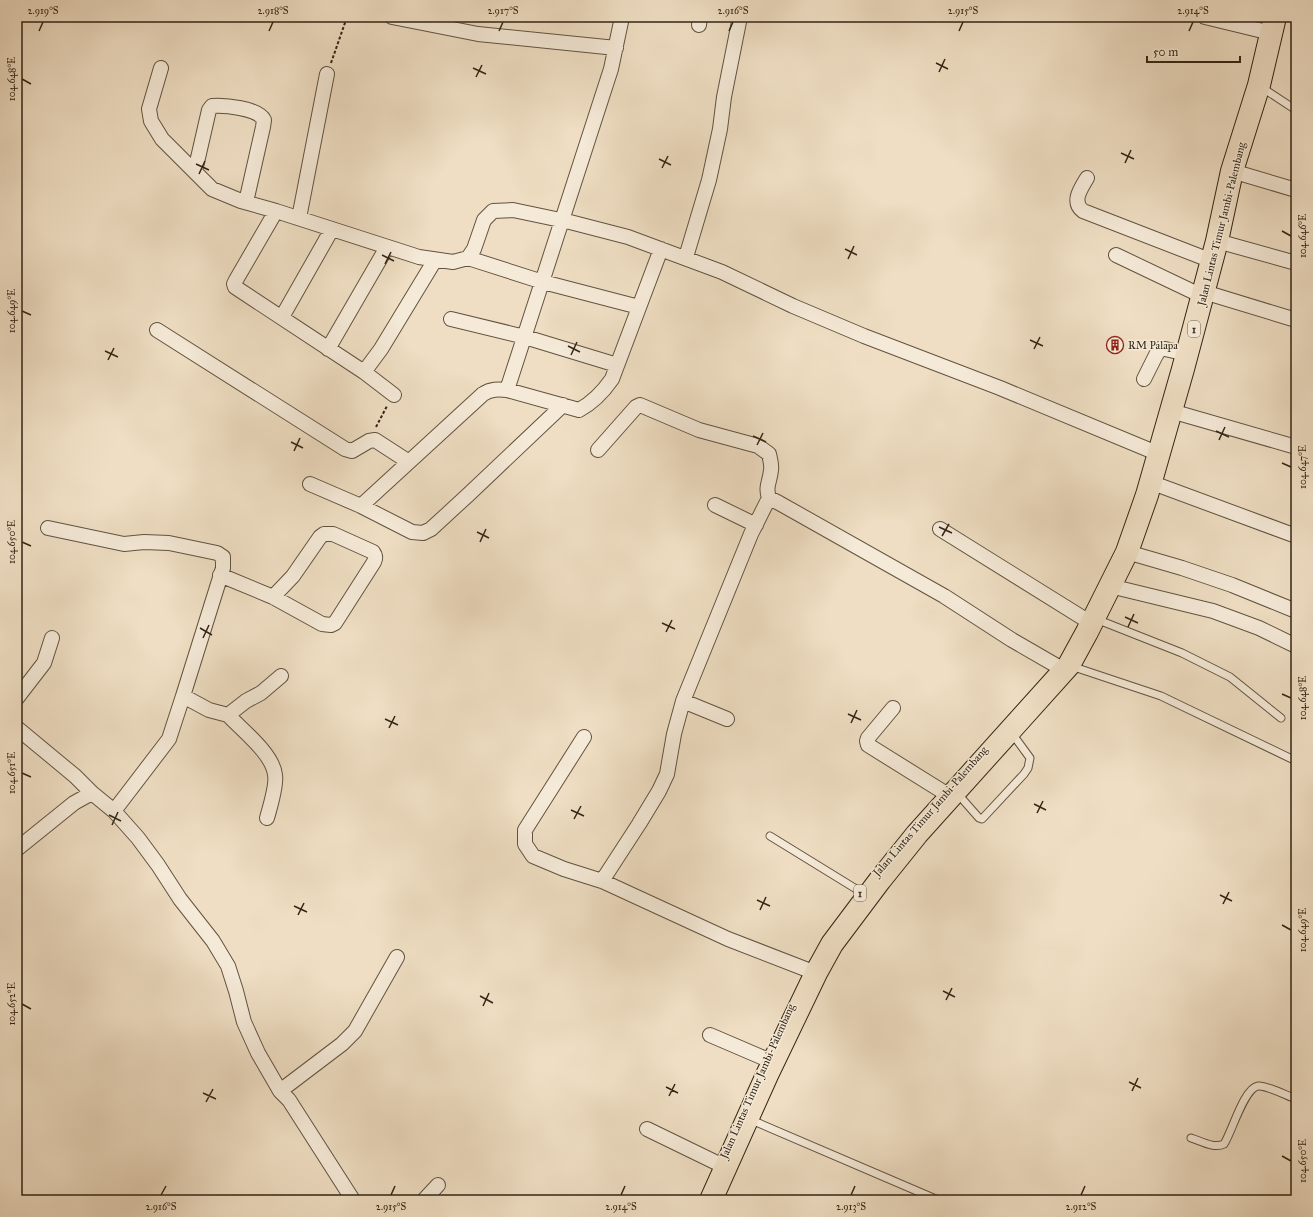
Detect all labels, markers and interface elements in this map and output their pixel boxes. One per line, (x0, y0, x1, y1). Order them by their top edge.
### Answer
text: 2.919°S (27, 5, 59, 17)
text: 2.918°S (257, 5, 289, 17)
text: 2.917°S (487, 5, 519, 17)
text: 2.916°S (718, 5, 749, 17)
text: 2.915°S (948, 5, 978, 17)
text: 2.914°S (1177, 5, 1209, 17)
scale bar (1147, 38, 1240, 64)
text: 50 m (1153, 45, 1178, 59)
text: 104.648°E (6, 57, 18, 101)
street label: Jalan Lintas Timur Jambi-Palembang (1195, 140, 1249, 309)
text: 104.646°E (1297, 214, 1309, 258)
text: 104.649°E (6, 289, 18, 333)
road number: 1 (1188, 321, 1200, 337)
building icon: RM Palapa (1105, 335, 1125, 355)
place label: RM Palapa (1128, 339, 1178, 352)
text: 104.647°E (1297, 445, 1309, 489)
text: 104.650°E (6, 520, 18, 564)
text: 104.648°E (1297, 676, 1309, 720)
street label: Jalan Lintas Timur Jambi-Palembang (870, 743, 992, 880)
text: 104.651°E (6, 752, 18, 794)
road number: 1 (854, 885, 866, 901)
text: 104.649°E (1297, 908, 1309, 952)
text: 104.652°E (6, 982, 18, 1026)
street label: Jalan Lintas Timur Jambi-Palembang (717, 1001, 799, 1162)
text: 104.650°E (1297, 1139, 1309, 1183)
text: 2.916°S (146, 1201, 177, 1213)
text: 2.915°S (376, 1201, 406, 1213)
text: 2.914°S (605, 1201, 637, 1213)
text: 2.913°S (836, 1201, 866, 1213)
text: 2.912°S (1066, 1201, 1097, 1213)

